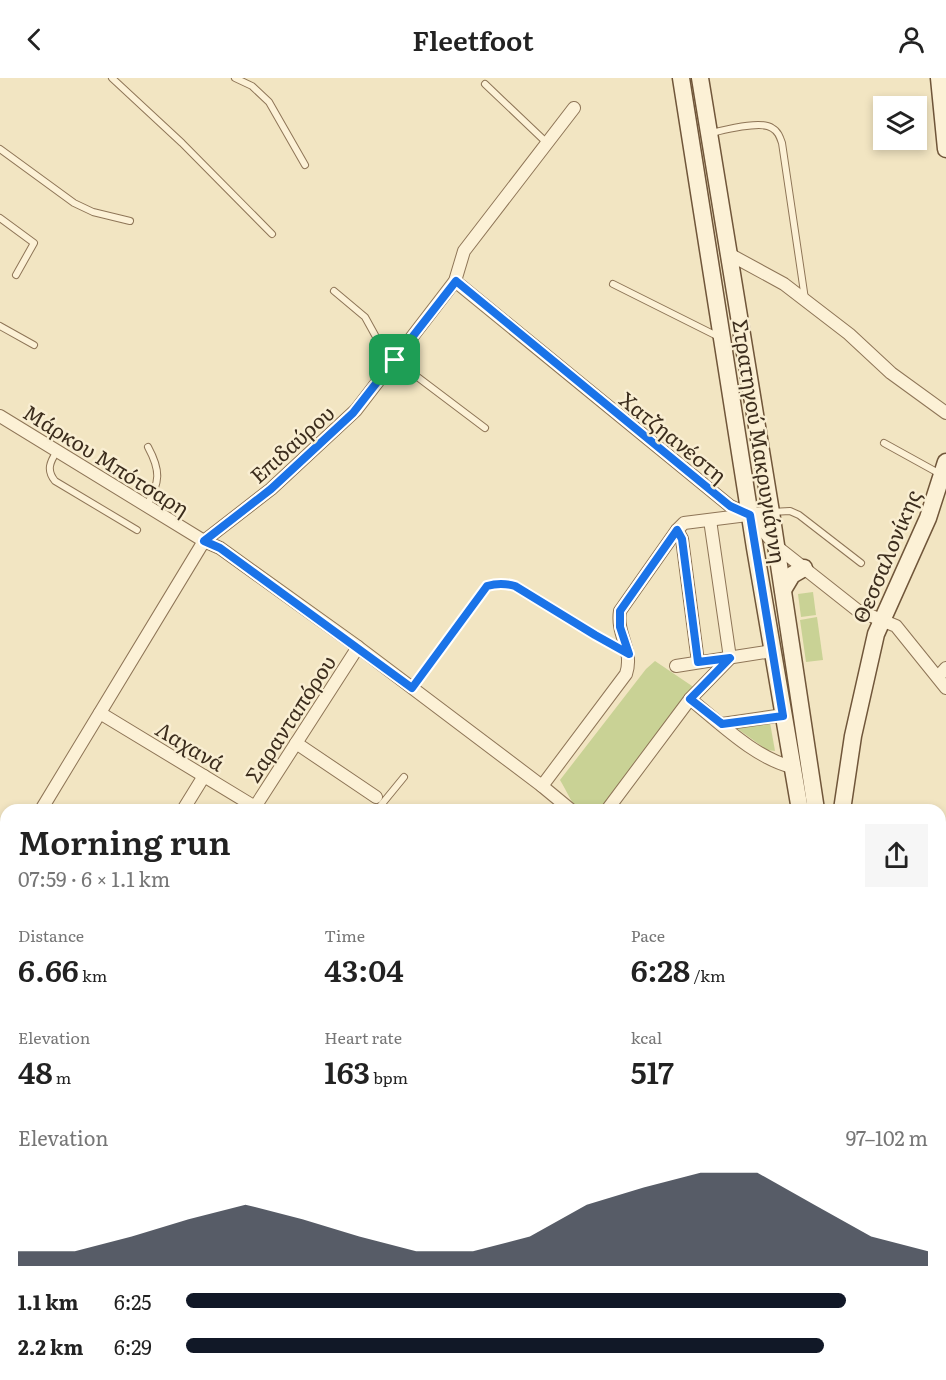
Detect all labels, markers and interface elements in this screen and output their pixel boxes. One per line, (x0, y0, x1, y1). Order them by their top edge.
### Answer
text: Fleetfoot (412, 19, 534, 59)
icon: back (18, 23, 51, 56)
icon: person (895, 23, 928, 56)
map controls (873, 96, 927, 150)
button: layers (873, 96, 927, 150)
street label: Στρατηγού Μακρυγιάννη (726, 317, 796, 565)
pin (369, 334, 420, 385)
icon: arrive (378, 343, 411, 376)
street label: Χατζηανέστη (614, 383, 734, 489)
street label: Μάρκου Μπότσαρη (18, 395, 196, 523)
street label: Επιδαύρου (242, 397, 340, 489)
street label: Θεσσαλονίκης (843, 484, 927, 628)
street label: Σαρανταπόρου (236, 648, 342, 788)
street label: Λαχανά (151, 712, 231, 778)
text: Morning run (18, 816, 231, 865)
button: share (865, 824, 928, 887)
text: 07:59 · 6 × 1.1 km (18, 863, 170, 893)
text: Distance (18, 923, 84, 947)
text: Time (324, 923, 365, 947)
text: Pace (631, 923, 665, 947)
text: 6.66 (18, 947, 79, 991)
text: 43:04 (324, 947, 404, 991)
text: 6:28 (631, 947, 690, 991)
text: km (79, 963, 107, 987)
text: /km (690, 963, 726, 987)
text: Elevation (18, 1025, 90, 1049)
text: Heart rate (324, 1025, 402, 1049)
text: kcal (631, 1025, 662, 1049)
text: 48 (18, 1049, 53, 1093)
text: 163 (324, 1049, 370, 1093)
text: 517 (631, 1049, 674, 1093)
text: m (53, 1065, 71, 1089)
text: bpm (370, 1065, 408, 1089)
text: Elevation (18, 1122, 108, 1152)
text: 97–102 m (846, 1122, 928, 1152)
text: 1.1 km (18, 1286, 78, 1316)
text: 6:25 (114, 1286, 152, 1316)
text: 2.2 km (18, 1331, 83, 1361)
text: 6:29 (114, 1331, 152, 1361)

